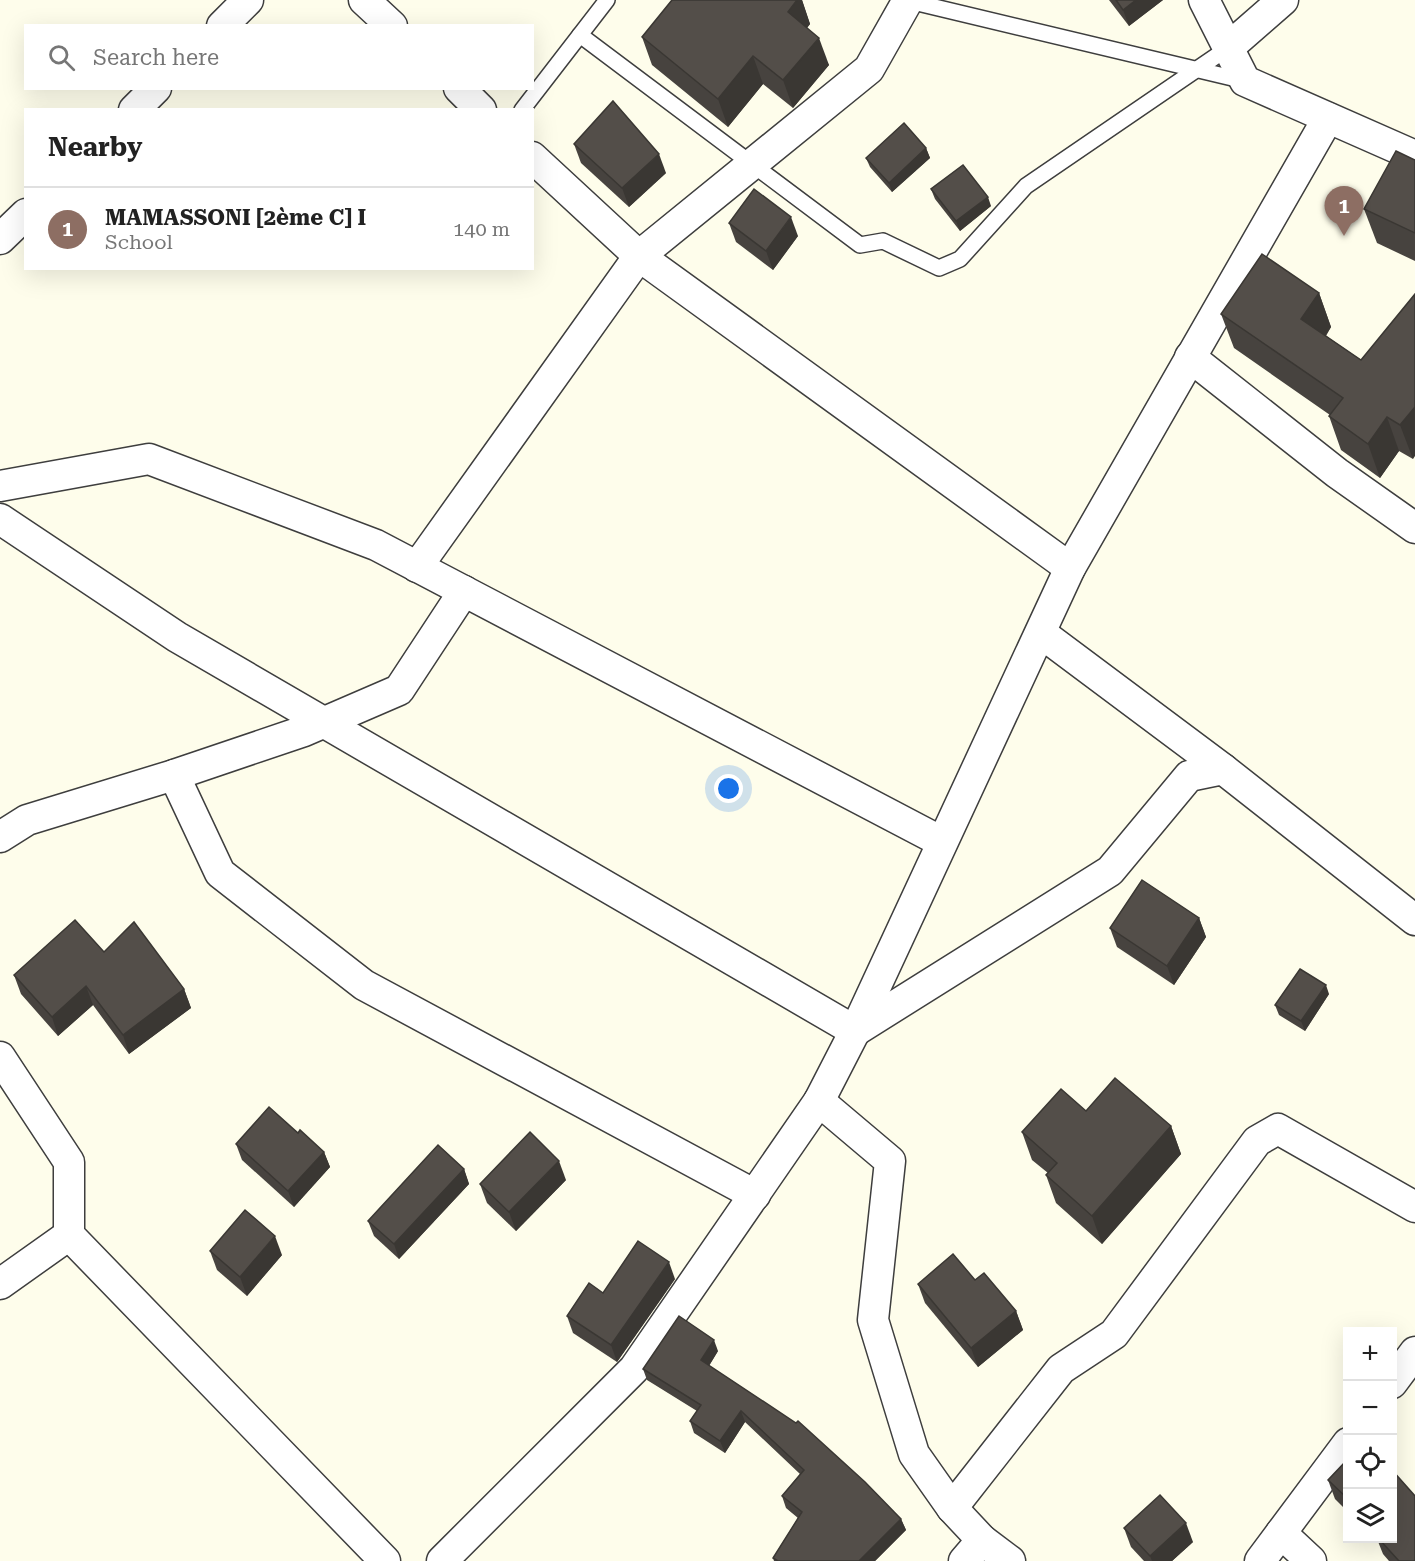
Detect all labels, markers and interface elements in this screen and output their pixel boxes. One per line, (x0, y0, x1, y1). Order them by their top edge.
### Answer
search box (24, 24, 534, 90)
icon: search (45, 41, 78, 74)
text: Search here (93, 45, 219, 70)
text: Nearby (48, 132, 142, 162)
pin: 1 (1324, 186, 1364, 236)
text: MAMASSONI [2ème C] I (105, 205, 366, 230)
text: 1 (62, 217, 73, 241)
text: 140 m (453, 217, 510, 241)
text: School (105, 230, 173, 254)
your location (714, 774, 743, 803)
map controls (1343, 1327, 1397, 1543)
button: + (1343, 1327, 1397, 1381)
button: − (1343, 1381, 1397, 1435)
button: locate (1343, 1435, 1397, 1489)
button: layers (1343, 1489, 1397, 1543)

